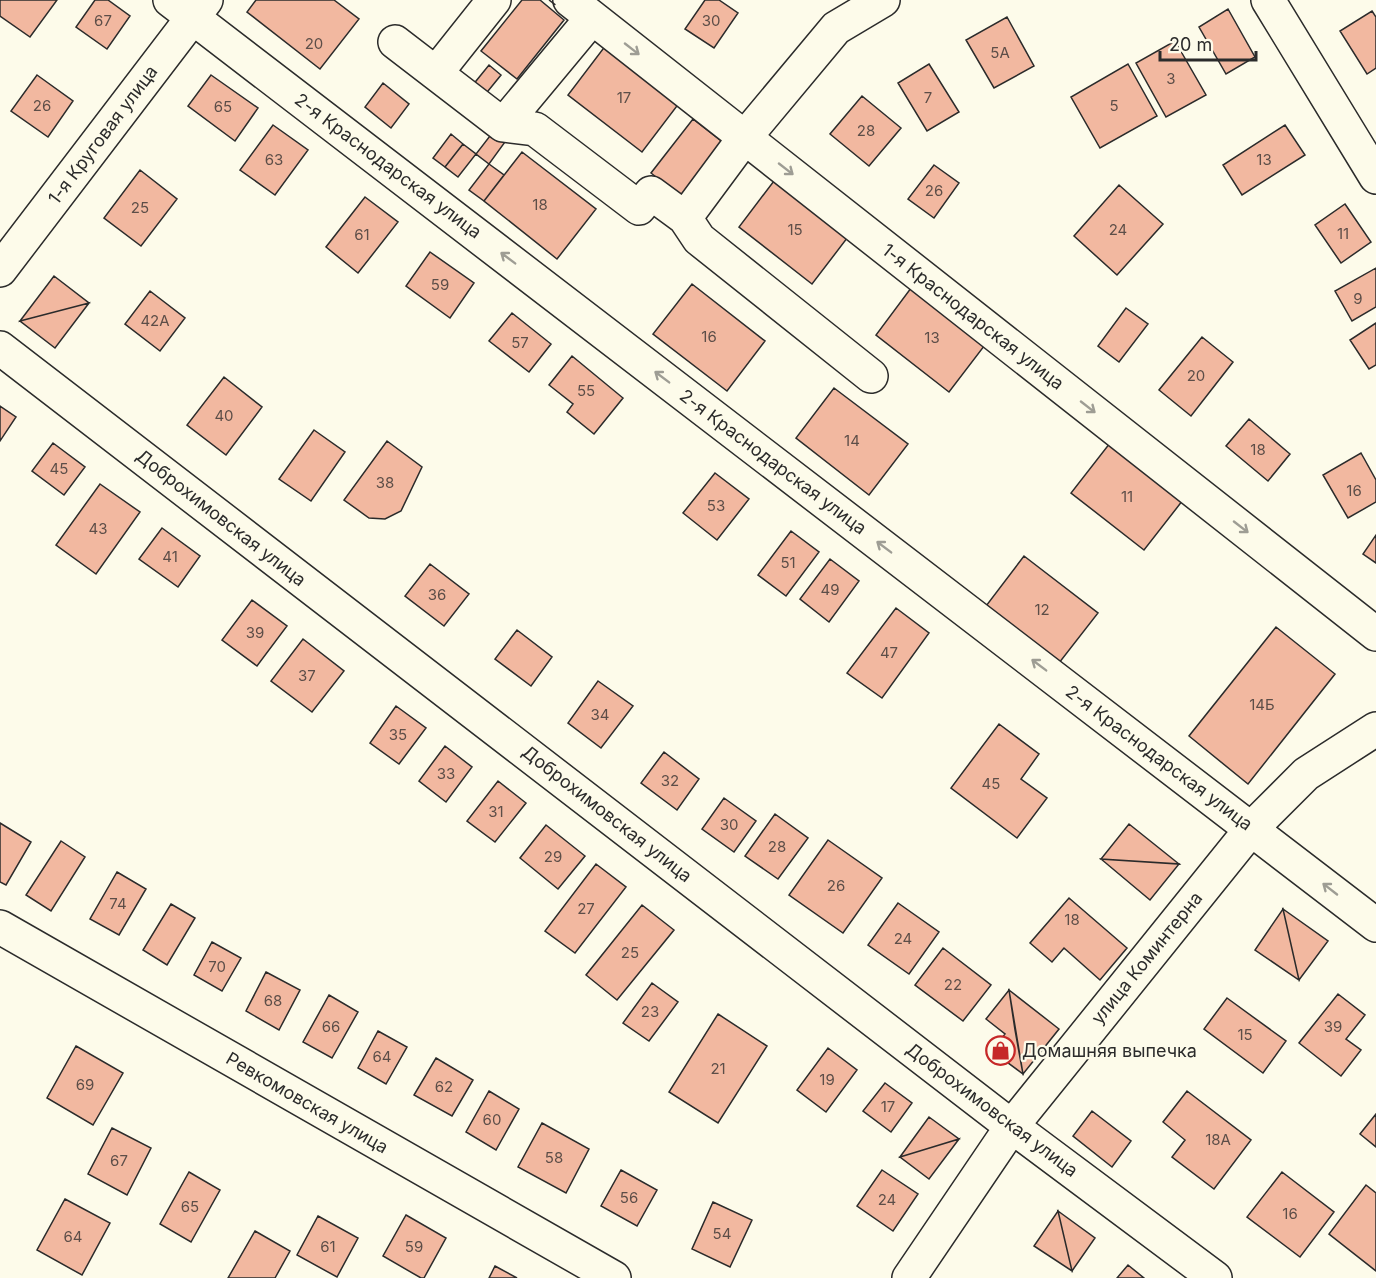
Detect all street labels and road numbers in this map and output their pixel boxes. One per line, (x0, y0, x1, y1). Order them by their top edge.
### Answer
street label: 1-я Круговая улица (44, 61, 162, 208)
street label: 2-я Краснодарская улица (291, 89, 486, 243)
street label: 1-я Краснодарская улица (878, 239, 1068, 394)
street label: 2-я Краснодарская улица (676, 385, 871, 539)
street label: Доброхимовская улица (132, 445, 310, 590)
street label: 2-я Краснодарская улица (1062, 681, 1257, 835)
street label: Доброхимовская улица (518, 741, 696, 886)
street label: улица Коминтерна (1087, 887, 1206, 1028)
street label: Доброхимовская улица (902, 1038, 1082, 1181)
street label: Ревкомовская улица (223, 1048, 392, 1158)

